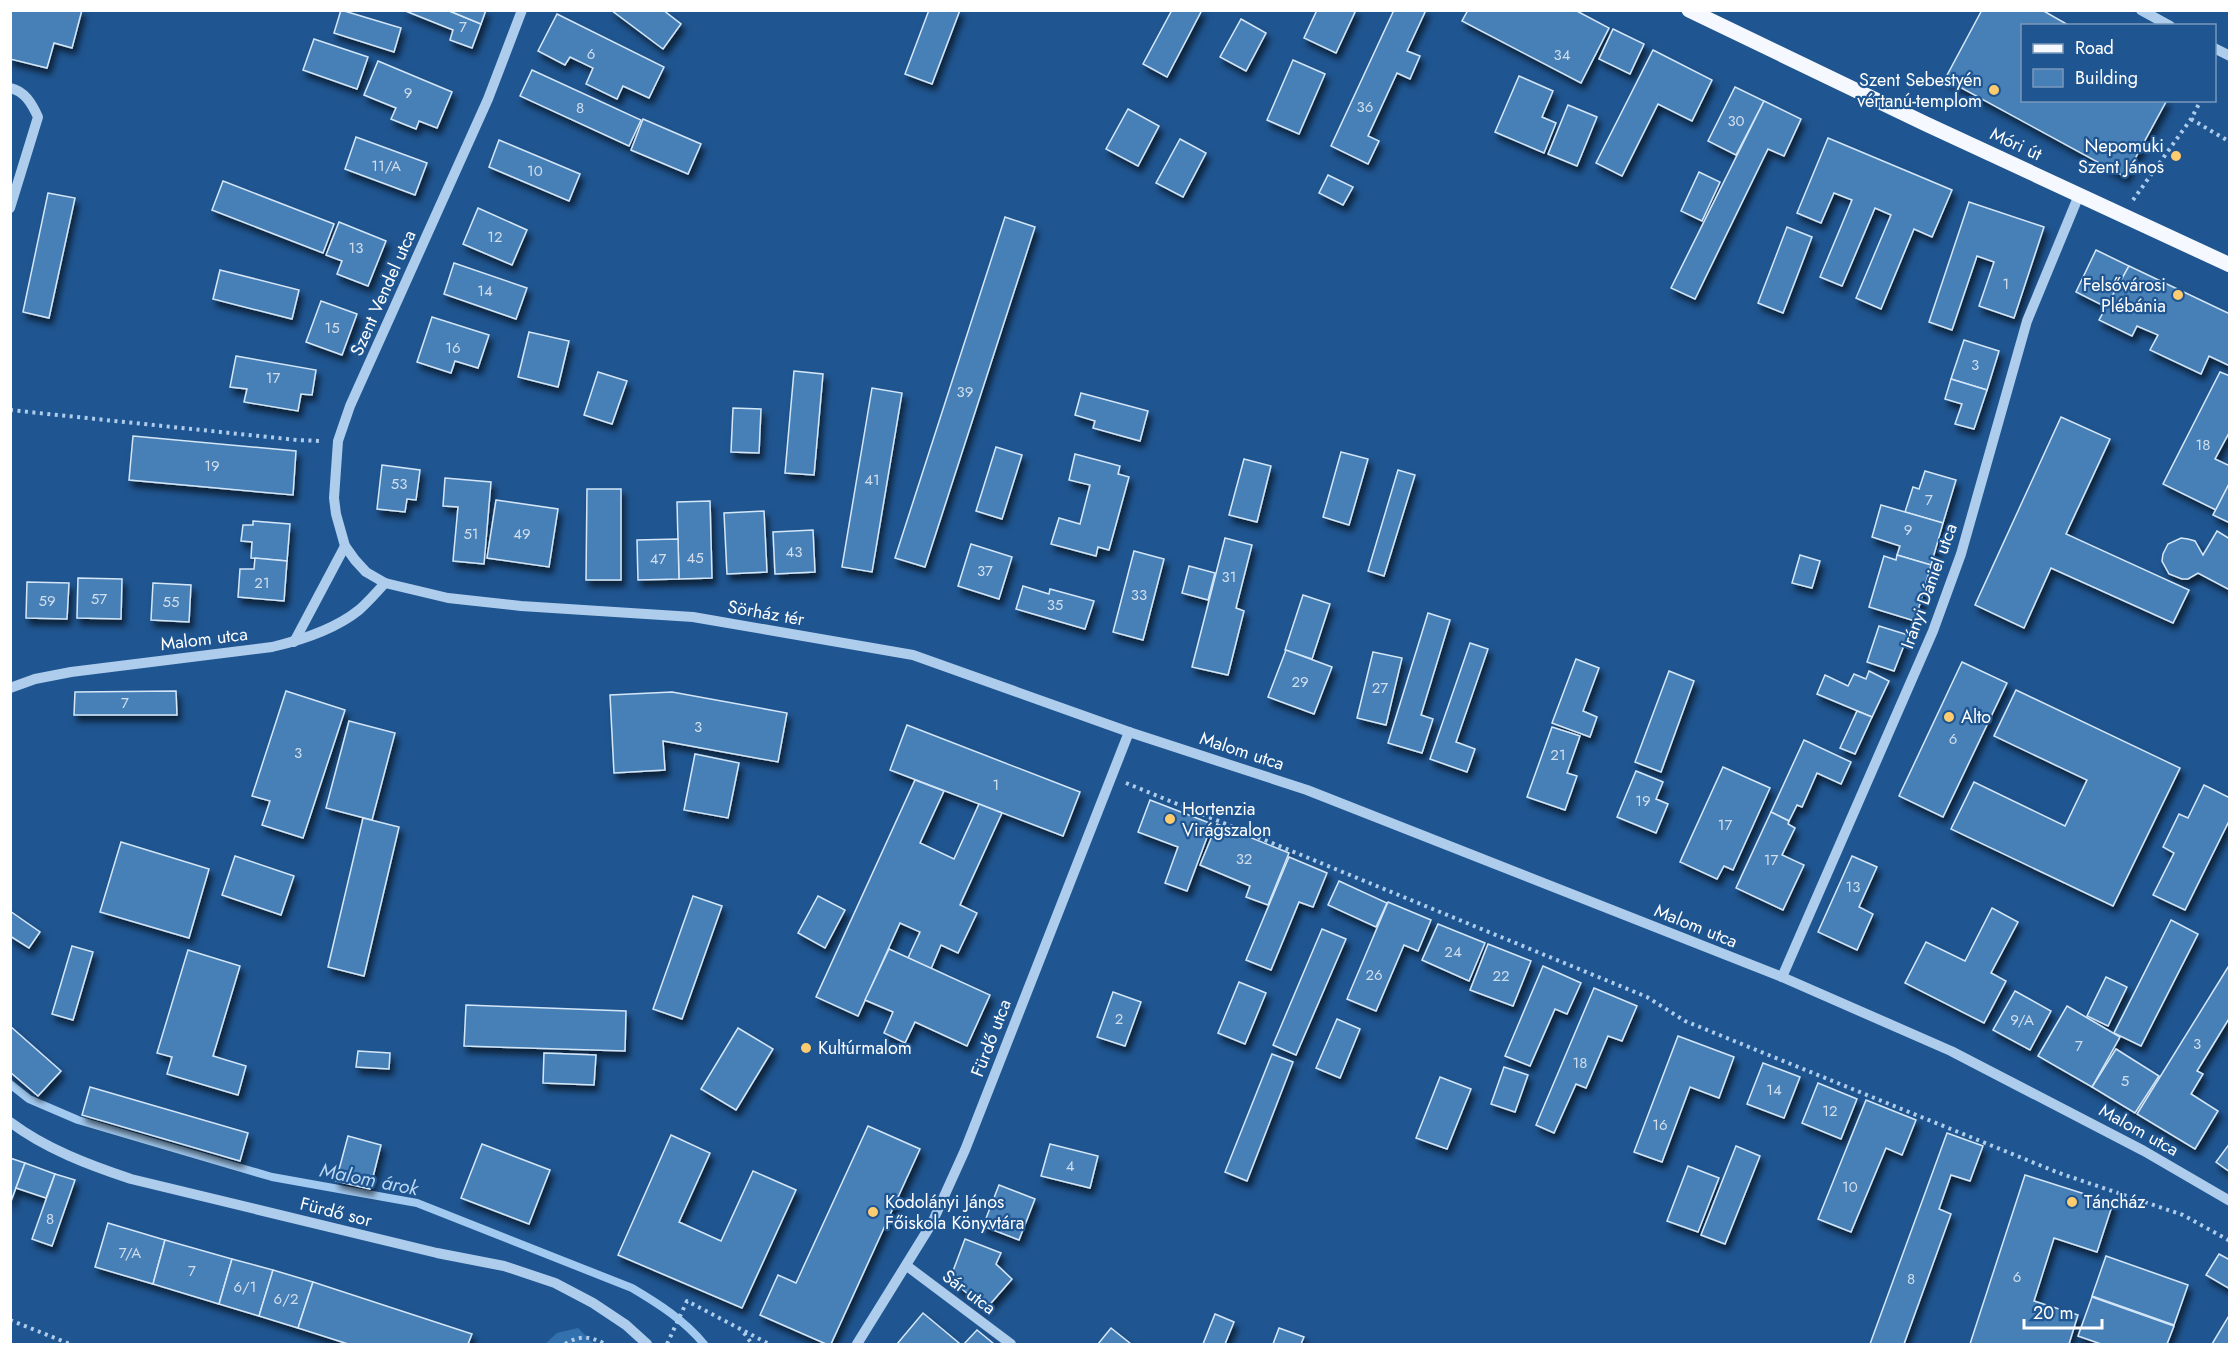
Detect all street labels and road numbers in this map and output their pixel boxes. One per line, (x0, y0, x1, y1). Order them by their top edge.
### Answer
street label: Móri út (1986, 121, 2047, 168)
street label: Szent Vendel utca (344, 226, 422, 360)
street label: Irányi Dániel utca (1894, 520, 1964, 652)
street label: Sörház tér (726, 593, 807, 633)
street label: Malom utca (159, 621, 249, 657)
street label: Malom utca (1196, 725, 1288, 777)
street label: Malom utca (1650, 898, 1742, 954)
street label: Fürdő utca (964, 995, 1018, 1081)
street label: Malom utca (2094, 1097, 2184, 1163)
street label: Fürdő sor (297, 1191, 376, 1234)
street label: Sár utca (937, 1263, 1001, 1321)

